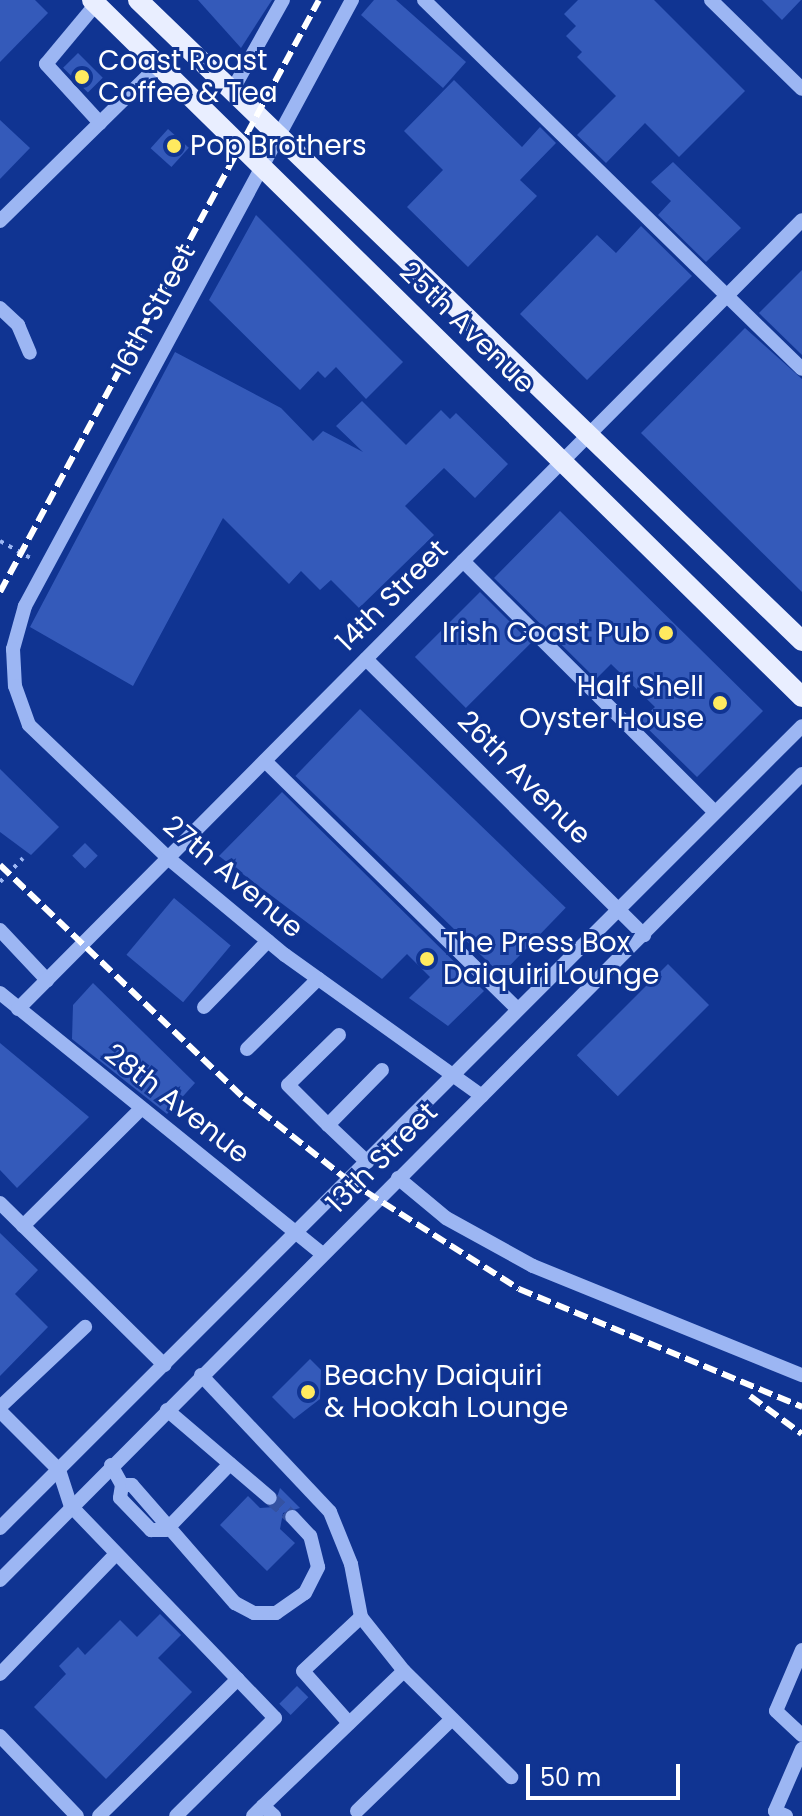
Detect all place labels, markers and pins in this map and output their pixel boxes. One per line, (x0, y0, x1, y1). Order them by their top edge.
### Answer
place label: Coast Roast Coffee & Tea (98, 44, 278, 110)
marker: Coast Roast Coffee & Tea (73, 68, 91, 86)
place label: Pop Brothers (190, 129, 367, 163)
marker: Pop Brothers (165, 137, 183, 155)
place label: Irish Coast Pub (442, 616, 650, 650)
marker: Irish Coast Pub (657, 624, 675, 642)
place label: Half Shell Oyster House (519, 670, 704, 736)
marker: Half Shell Oyster House (711, 694, 729, 712)
place label: The Press Box Daiquiri Lounge (443, 926, 659, 992)
marker: The Press Box Daiquiri Lounge (418, 950, 436, 968)
place label: Beachy Daiquiri & Hookah Lounge (324, 1359, 568, 1425)
marker: Beachy Daiquiri & Hookah Lounge (299, 1383, 317, 1401)

